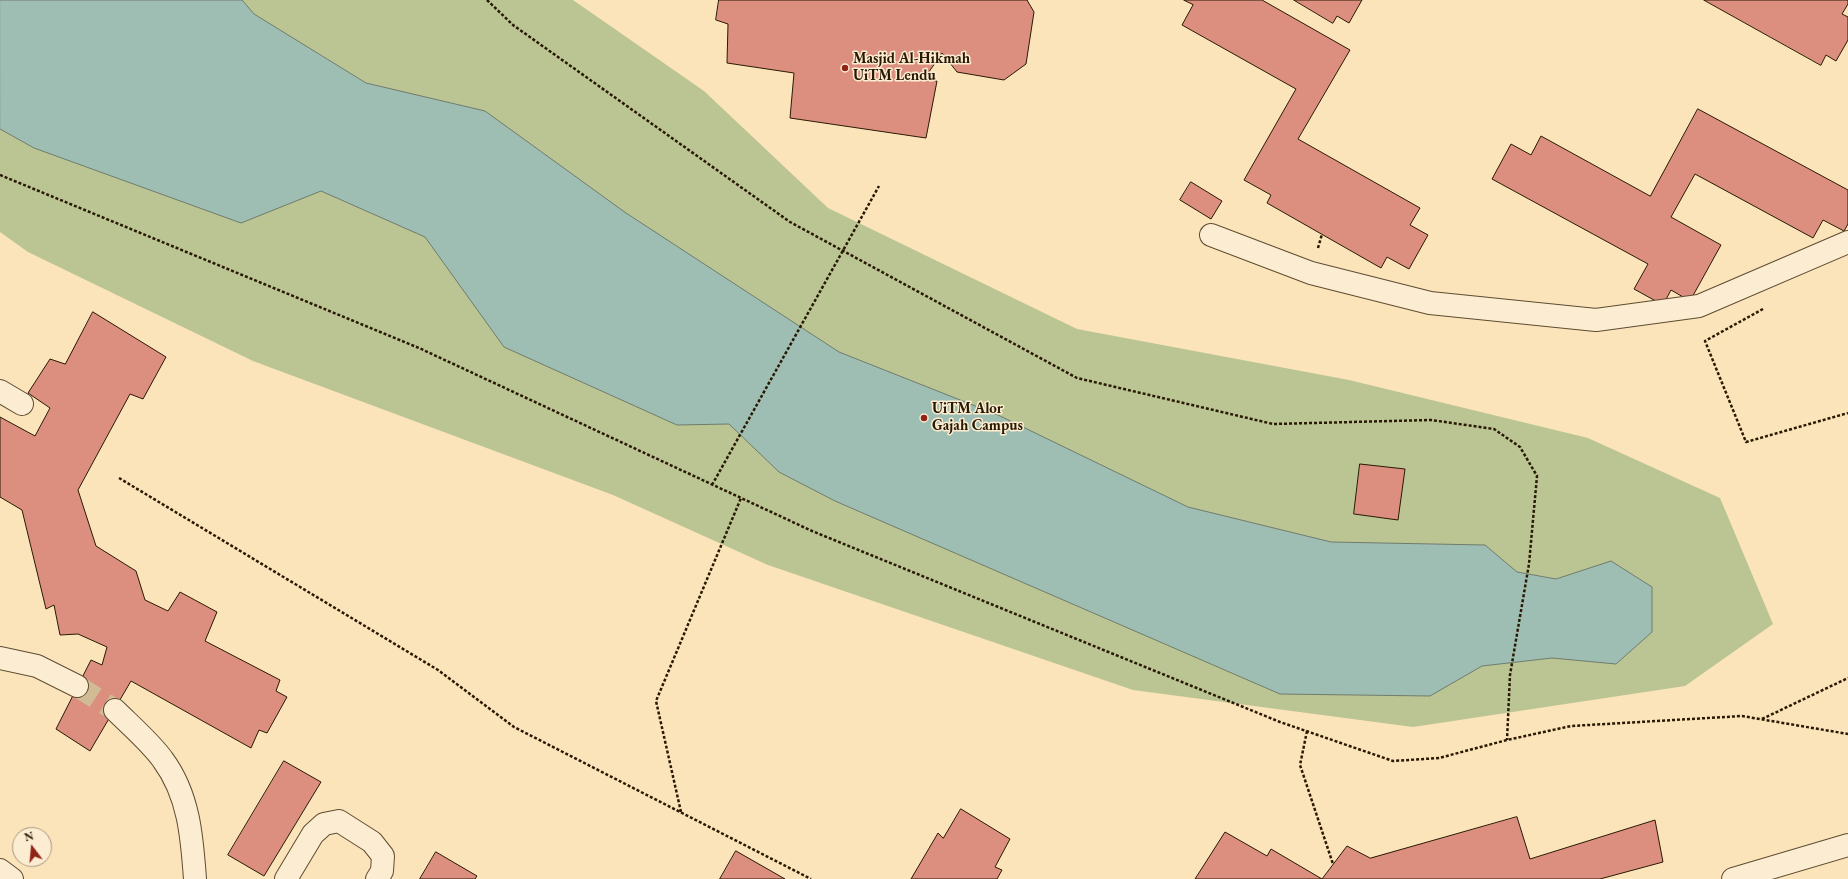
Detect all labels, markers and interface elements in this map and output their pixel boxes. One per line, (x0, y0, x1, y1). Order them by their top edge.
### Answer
place label: Masjid Al-Hikmah UiTM Lendu (853, 50, 970, 85)
marker: Masjid Al-Hikmah UiTM Lendu (840, 63, 850, 73)
place label: UiTM Alor Gajah Campus (932, 400, 1023, 435)
marker: UiTM Alor Gajah Campus (919, 413, 929, 423)
north arrow (12, 827, 52, 867)
text: N (23, 828, 35, 844)

